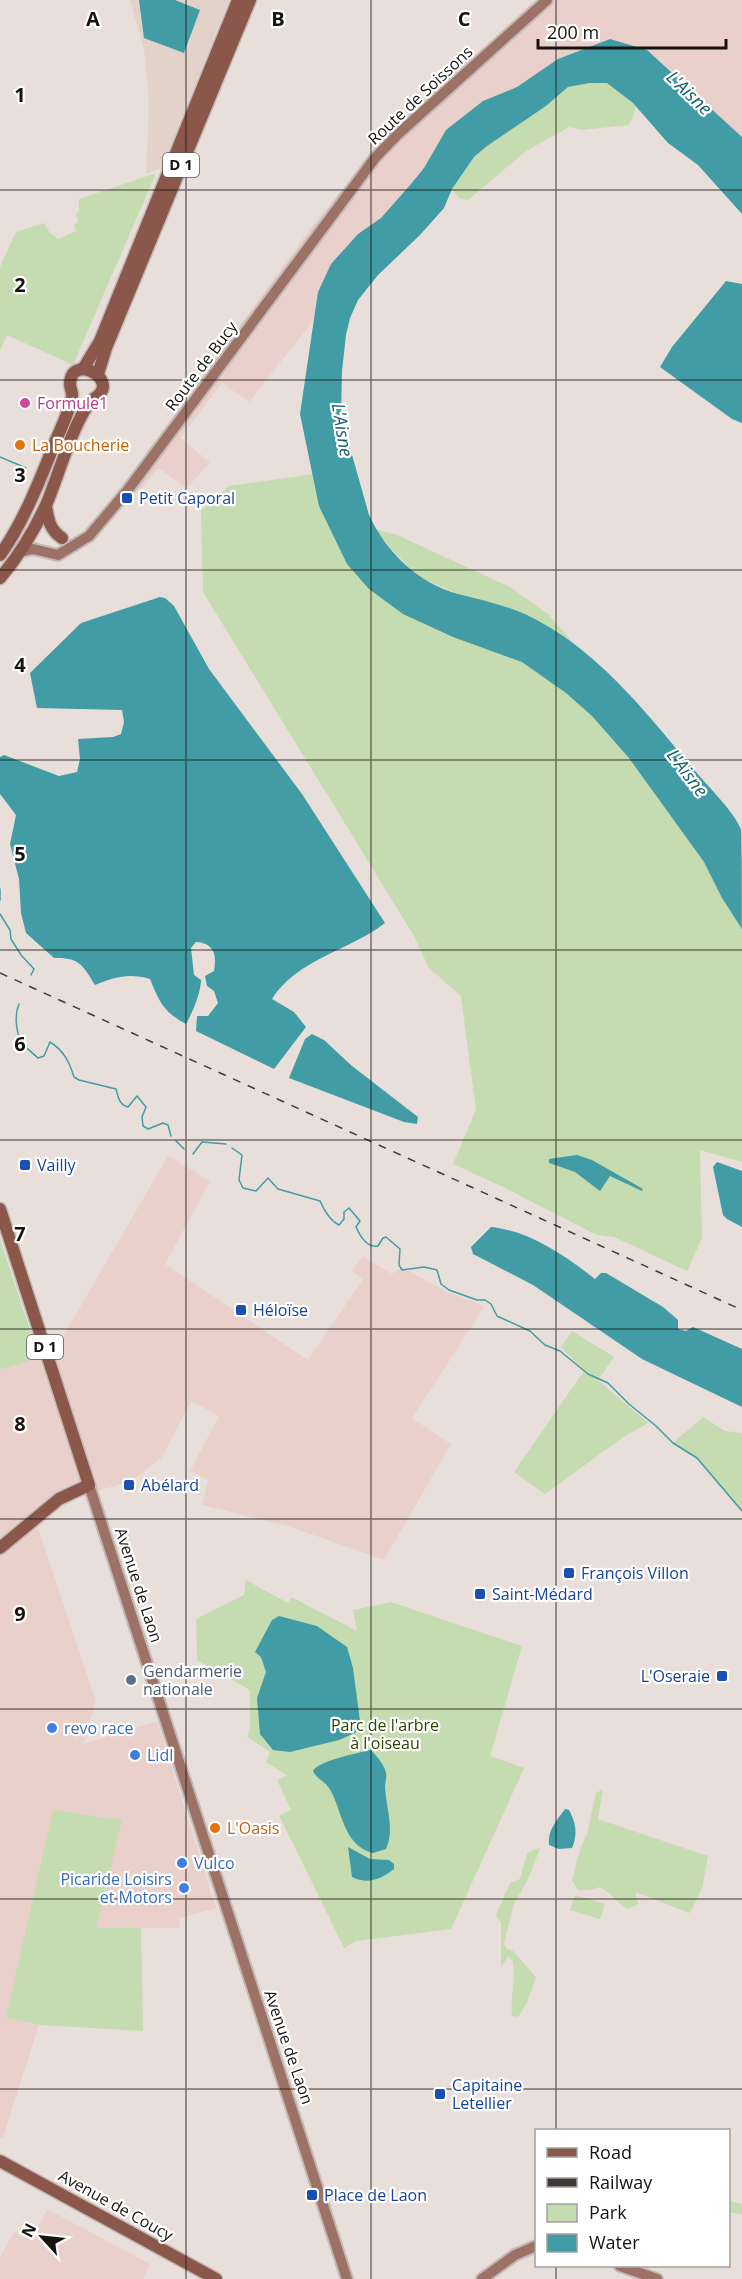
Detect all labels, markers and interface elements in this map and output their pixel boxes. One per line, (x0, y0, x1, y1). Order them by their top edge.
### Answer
text: A (86, 5, 100, 32)
text: B (271, 5, 285, 32)
text: C (458, 5, 471, 32)
scale bar (538, 12, 726, 50)
text: 200 m (547, 20, 599, 44)
street label: Route de Soissons (363, 41, 477, 149)
water label: L'Aisne (662, 65, 718, 120)
text: 1 (14, 81, 26, 108)
road number: D 1 (163, 153, 199, 177)
text: 2 (14, 271, 26, 298)
street label: Route de Bucy (160, 316, 243, 415)
place label: Formule1 (37, 392, 108, 414)
marker: Formule1 (18, 396, 32, 410)
water label: L'Aisne (327, 401, 359, 459)
place label: La Boucherie (32, 434, 129, 456)
marker: La Boucherie (13, 438, 27, 452)
text: 3 (14, 461, 26, 488)
place label: Petit Caporal (139, 487, 235, 509)
marker: Petit Caporal (120, 491, 134, 505)
text: 4 (14, 651, 26, 678)
water label: L'Aisne (662, 744, 714, 801)
text: 5 (14, 840, 26, 867)
text: 6 (14, 1030, 26, 1057)
place label: Vailly (37, 1154, 77, 1176)
marker: Vailly (18, 1158, 32, 1172)
text: 7 (14, 1220, 26, 1247)
place label: Héloïse (253, 1299, 308, 1321)
marker: Héloïse (234, 1303, 248, 1317)
road number: D 1 (27, 1335, 63, 1359)
text: 8 (14, 1410, 26, 1437)
place label: Abélard (141, 1474, 199, 1496)
marker: Abélard (122, 1478, 136, 1492)
street label: Avenue de Laon (110, 1525, 168, 1645)
place label: François Villon (581, 1562, 689, 1584)
marker: François Villon (562, 1566, 576, 1580)
place label: Saint-Médard (492, 1583, 593, 1605)
marker: Saint-Médard (473, 1587, 487, 1601)
text: 9 (14, 1600, 26, 1627)
place label: Gendarmerie nationale (143, 1660, 242, 1700)
place label: L'Oseraie (641, 1665, 710, 1687)
marker: L'Oseraie (715, 1669, 729, 1683)
marker: Gendarmerie nationale (124, 1673, 138, 1687)
park label: Parc de l'arbre à l'oiseau (331, 1714, 439, 1754)
place label: revo race (64, 1717, 133, 1739)
marker: revo race (45, 1721, 59, 1735)
place label: Lidl (147, 1744, 173, 1766)
marker: Lidl (128, 1748, 142, 1762)
place label: L'Oasis (227, 1817, 279, 1839)
marker: L'Oasis (208, 1821, 222, 1835)
place label: Vulco (194, 1852, 235, 1874)
marker: Vulco (175, 1856, 189, 1870)
place label: Picaride Loisirs et Motors (60, 1868, 172, 1908)
marker: Picaride Loisirs et Motors (177, 1881, 191, 1895)
street label: Avenue de Laon (259, 1987, 319, 2107)
place label: Capitaine Letellier (452, 2074, 522, 2114)
marker: Capitaine Letellier (433, 2087, 447, 2101)
legend (535, 2129, 730, 2267)
text: Road (589, 2140, 632, 2164)
street label: Avenue de Coucy (55, 2164, 178, 2246)
text: Railway (589, 2170, 653, 2194)
place label: Place de Laon (324, 2184, 427, 2206)
marker: Place de Laon (305, 2188, 319, 2202)
text: Park (589, 2200, 627, 2224)
north arrow (12, 2207, 72, 2267)
text: N (16, 2219, 41, 2241)
text: Water (589, 2230, 640, 2254)

